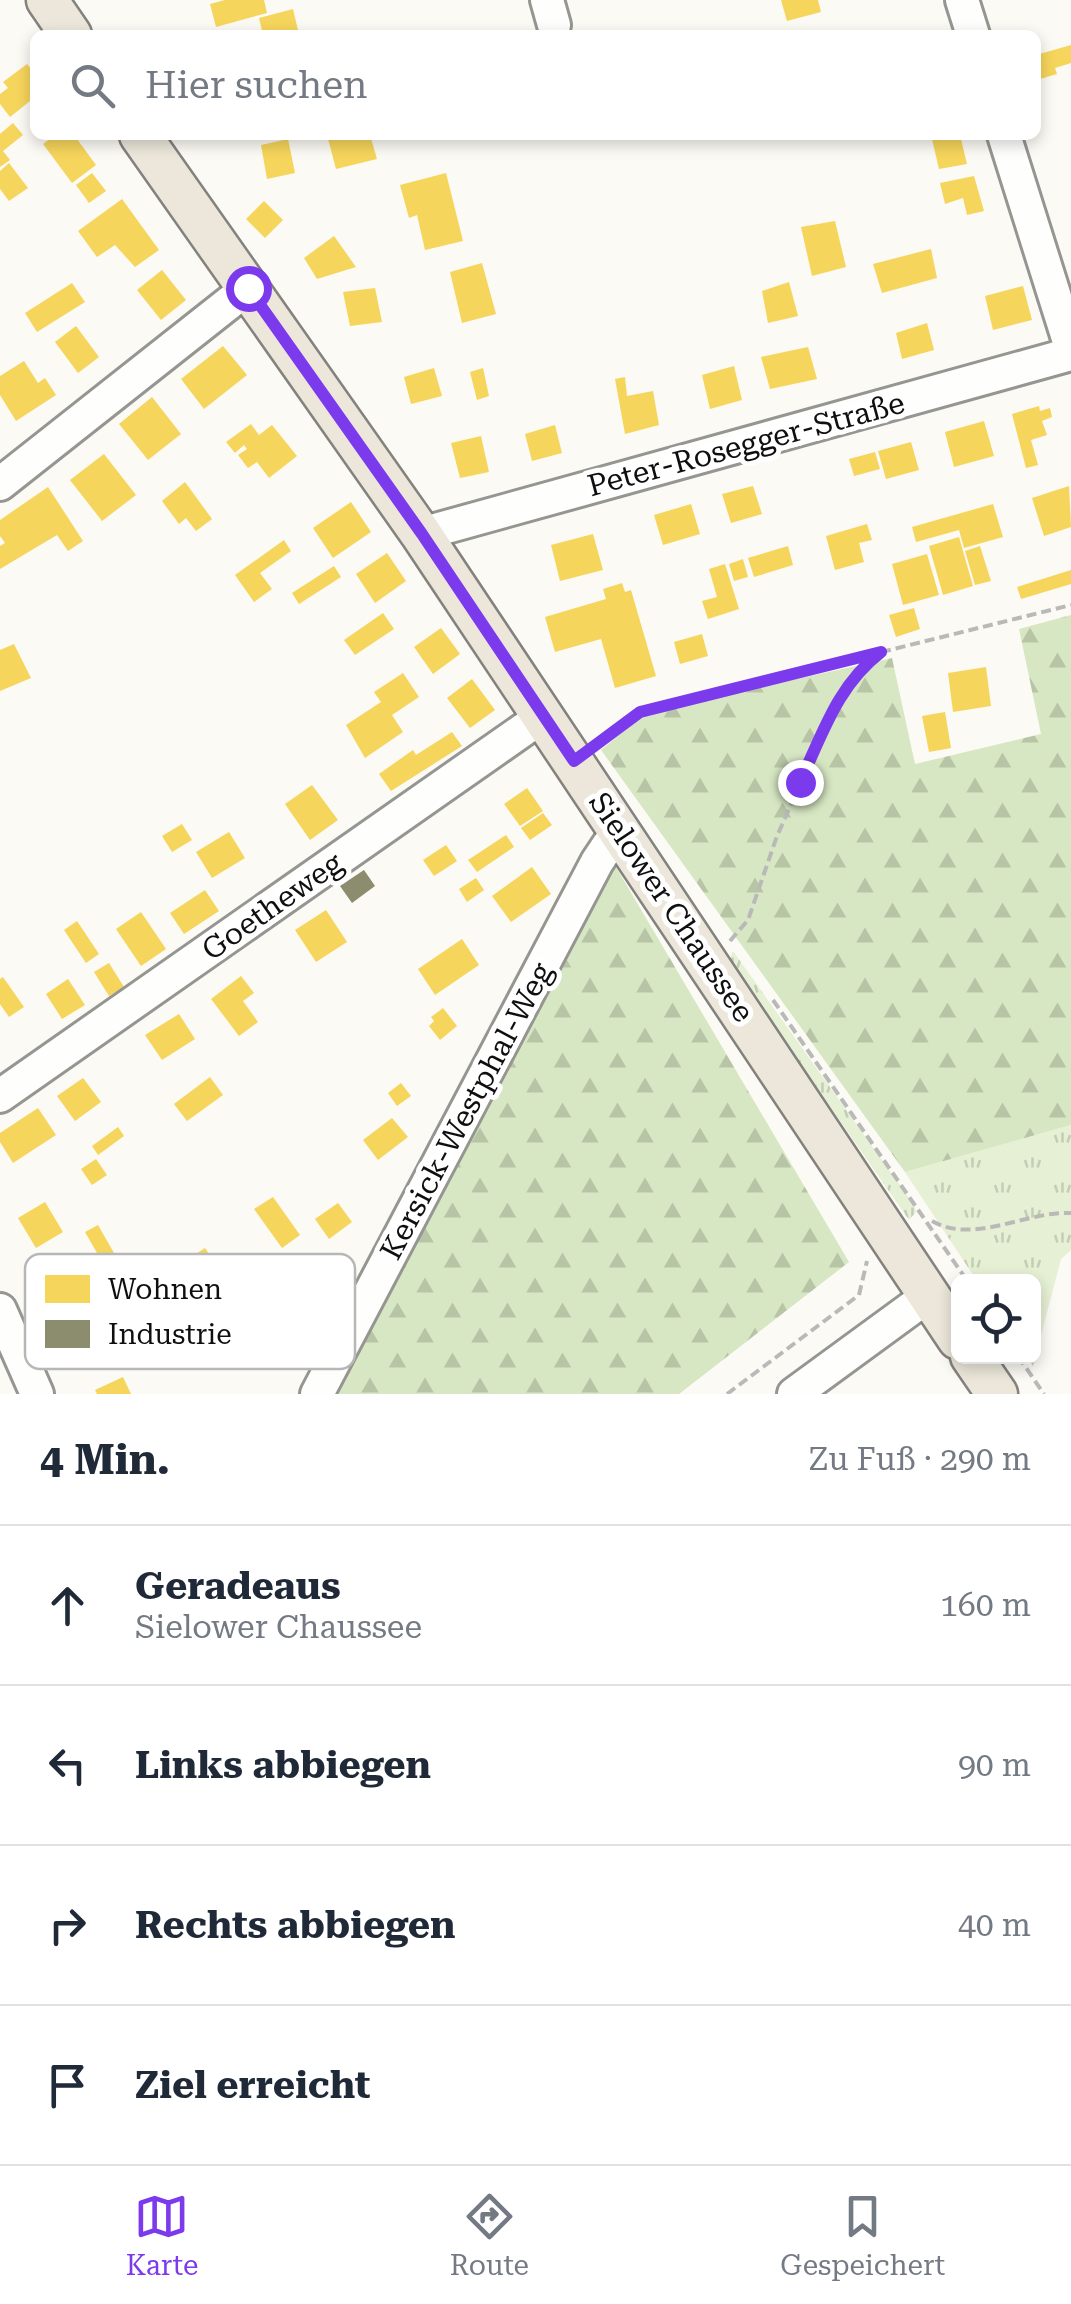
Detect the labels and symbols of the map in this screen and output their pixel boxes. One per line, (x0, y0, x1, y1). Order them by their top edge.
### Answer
route start (226, 266, 272, 312)
street label: Peter-Rosegger-Straße (584, 385, 908, 503)
route end (778, 760, 824, 806)
street label: Sielower Chaussee (582, 786, 762, 1028)
street label: Goetheweg (195, 845, 349, 967)
street label: Kersick-Westphal-Weg (373, 957, 559, 1265)
legend (25, 1254, 355, 1369)
text: Wohnen (108, 1273, 222, 1306)
text: Industrie (108, 1318, 232, 1351)

